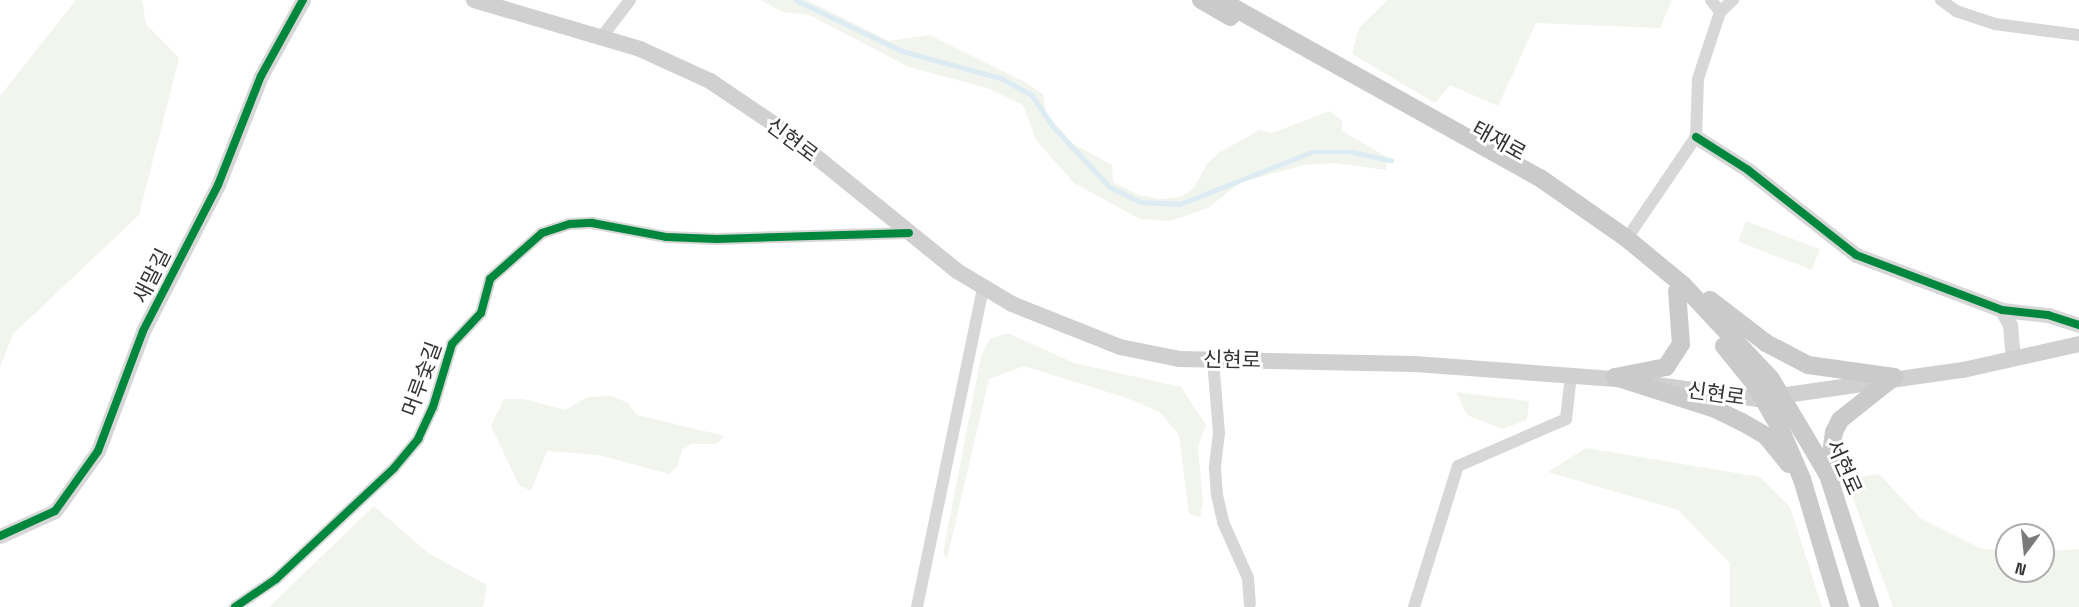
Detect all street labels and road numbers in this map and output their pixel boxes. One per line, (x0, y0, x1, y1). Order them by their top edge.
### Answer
street label: 신현로 (761, 112, 823, 168)
street label: 태재로 (1468, 116, 1530, 166)
street label: 새말길 (128, 244, 176, 308)
street label: 머루숯길 (397, 338, 447, 420)
street label: 신현로 (1203, 347, 1261, 373)
street label: 신현로 (1686, 377, 1746, 411)
street label: 서현로 (1821, 435, 1867, 499)

